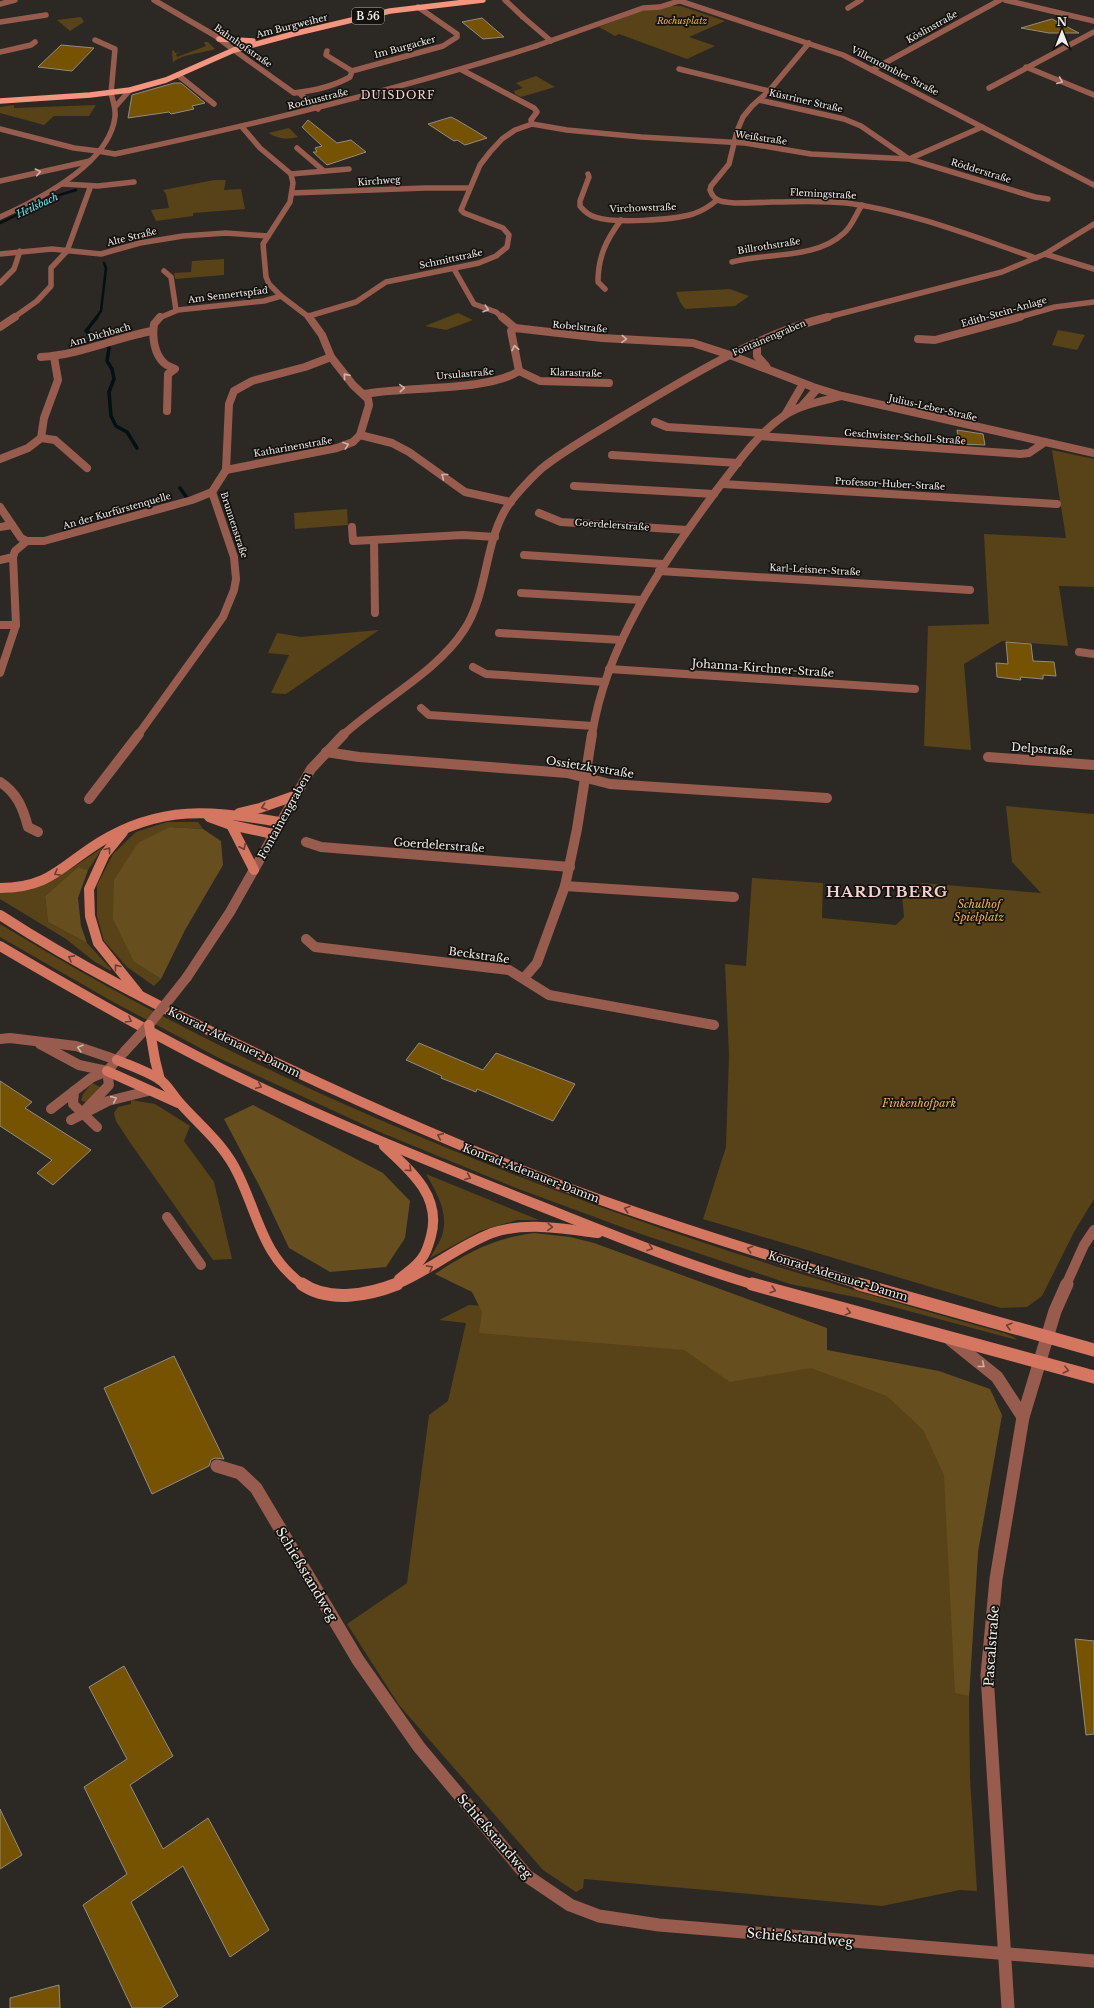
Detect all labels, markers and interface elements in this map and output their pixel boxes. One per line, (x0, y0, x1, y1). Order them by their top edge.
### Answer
road number: B 56 (352, 8, 384, 24)
street label: Köslinstraße (904, 8, 959, 45)
street label: Am Burgweiher (254, 11, 329, 40)
north arrow (1042, 12, 1082, 52)
park label: Rochusplatz (656, 15, 707, 26)
text: N (1057, 15, 1068, 29)
street label: Bahnhofstraße (212, 22, 274, 70)
street label: Im Burgacker (373, 33, 437, 60)
street label: Villemombler Straße (849, 43, 941, 97)
one-way arrow (1056, 77, 1063, 85)
street label: Rochusstraße (286, 86, 349, 111)
street label: Küstriner Straße (768, 87, 844, 114)
district label: DUISDORF (361, 88, 435, 102)
street label: Weißstraße (733, 128, 788, 147)
street label: Rödderstraße (950, 156, 1013, 185)
one-way arrow (34, 168, 41, 177)
street label: Kirchweg (357, 173, 401, 187)
street label: Flemingstraße (790, 186, 857, 201)
water label: Heilsbach (13, 190, 61, 221)
street label: Virchowstraße (608, 201, 676, 214)
street label: Alte Straße (105, 225, 158, 248)
street label: Billrothstraße (737, 235, 801, 256)
street label: Schmittstraße (418, 246, 484, 271)
street label: Am Sennertspfad (186, 284, 268, 305)
street label: Edith-Stein-Anlage (960, 294, 1048, 329)
one-way arrow (483, 304, 490, 313)
street label: Fontainengraben (730, 317, 807, 358)
street label: Robelstraße (552, 319, 608, 334)
street label: Am Dichbach (67, 321, 132, 349)
one-way arrow (621, 335, 627, 343)
one-way arrow (511, 345, 519, 351)
street label: Ursulastraße (436, 366, 494, 382)
street label: Klarastraße (550, 366, 602, 379)
one-way arrow (344, 374, 351, 381)
one-way arrow (399, 383, 405, 392)
street label: Julius-Leber-Straße (887, 392, 978, 423)
street label: Geschwister-Scholl-Straße (844, 427, 966, 446)
street label: Katharinenstraße (253, 434, 333, 459)
one-way arrow (343, 441, 350, 450)
one-way arrow (441, 474, 448, 481)
street label: Professor-Huber-Straße (835, 475, 945, 492)
street label: An der Kurfürstenquelle (61, 490, 172, 531)
street label: Brunnenstraße (219, 490, 250, 559)
street label: Goerdelerstraße (574, 516, 650, 533)
street label: Karl-Leisner-Straße (769, 562, 861, 577)
street label: Johanna-Kirchner-Straße (690, 656, 834, 680)
street label: Delpstraße (1011, 740, 1073, 758)
street label: Ossietzkystraße (545, 753, 635, 781)
street label: Fontainengraben (255, 770, 314, 861)
one-way arrow (260, 802, 267, 810)
street label: Goerdelerstraße (393, 835, 485, 855)
one-way arrow (238, 843, 246, 851)
one-way arrow (104, 848, 111, 855)
one-way arrow (54, 869, 61, 876)
district label: HARDTBERG (826, 882, 948, 901)
park label: Schulhof Spielplatz (954, 897, 1005, 924)
street label: Beckstraße (447, 944, 511, 966)
one-way arrow (68, 956, 75, 963)
one-way arrow (115, 965, 122, 972)
street label: Konrad-Adenauer-Damm (166, 1004, 303, 1080)
one-way arrow (124, 1016, 132, 1023)
one-way arrow (76, 1044, 83, 1053)
one-way arrow (255, 1081, 263, 1089)
one-way arrow (109, 1096, 117, 1104)
park label: Finkenhofpark (881, 1096, 956, 1110)
one-way arrow (437, 1133, 444, 1141)
street label: Konrad-Adenauer-Damm (461, 1140, 602, 1206)
one-way arrow (404, 1164, 411, 1171)
one-way arrow (464, 1173, 471, 1181)
one-way arrow (623, 1205, 630, 1214)
one-way arrow (547, 1223, 553, 1231)
one-way arrow (646, 1244, 653, 1252)
one-way arrow (747, 1245, 754, 1254)
street label: Konrad-Adenauer-Damm (766, 1248, 910, 1304)
one-way arrow (426, 1265, 433, 1272)
one-way arrow (769, 1285, 776, 1294)
one-way arrow (845, 1307, 851, 1315)
one-way arrow (1006, 1322, 1013, 1331)
one-way arrow (977, 1360, 984, 1367)
one-way arrow (1063, 1365, 1070, 1374)
street label: Schießstandweg (272, 1524, 341, 1625)
street label: Pascalstraße (980, 1605, 1003, 1687)
street label: Schießstandweg (453, 1790, 536, 1882)
street label: Schießstandweg (746, 1924, 854, 1951)

